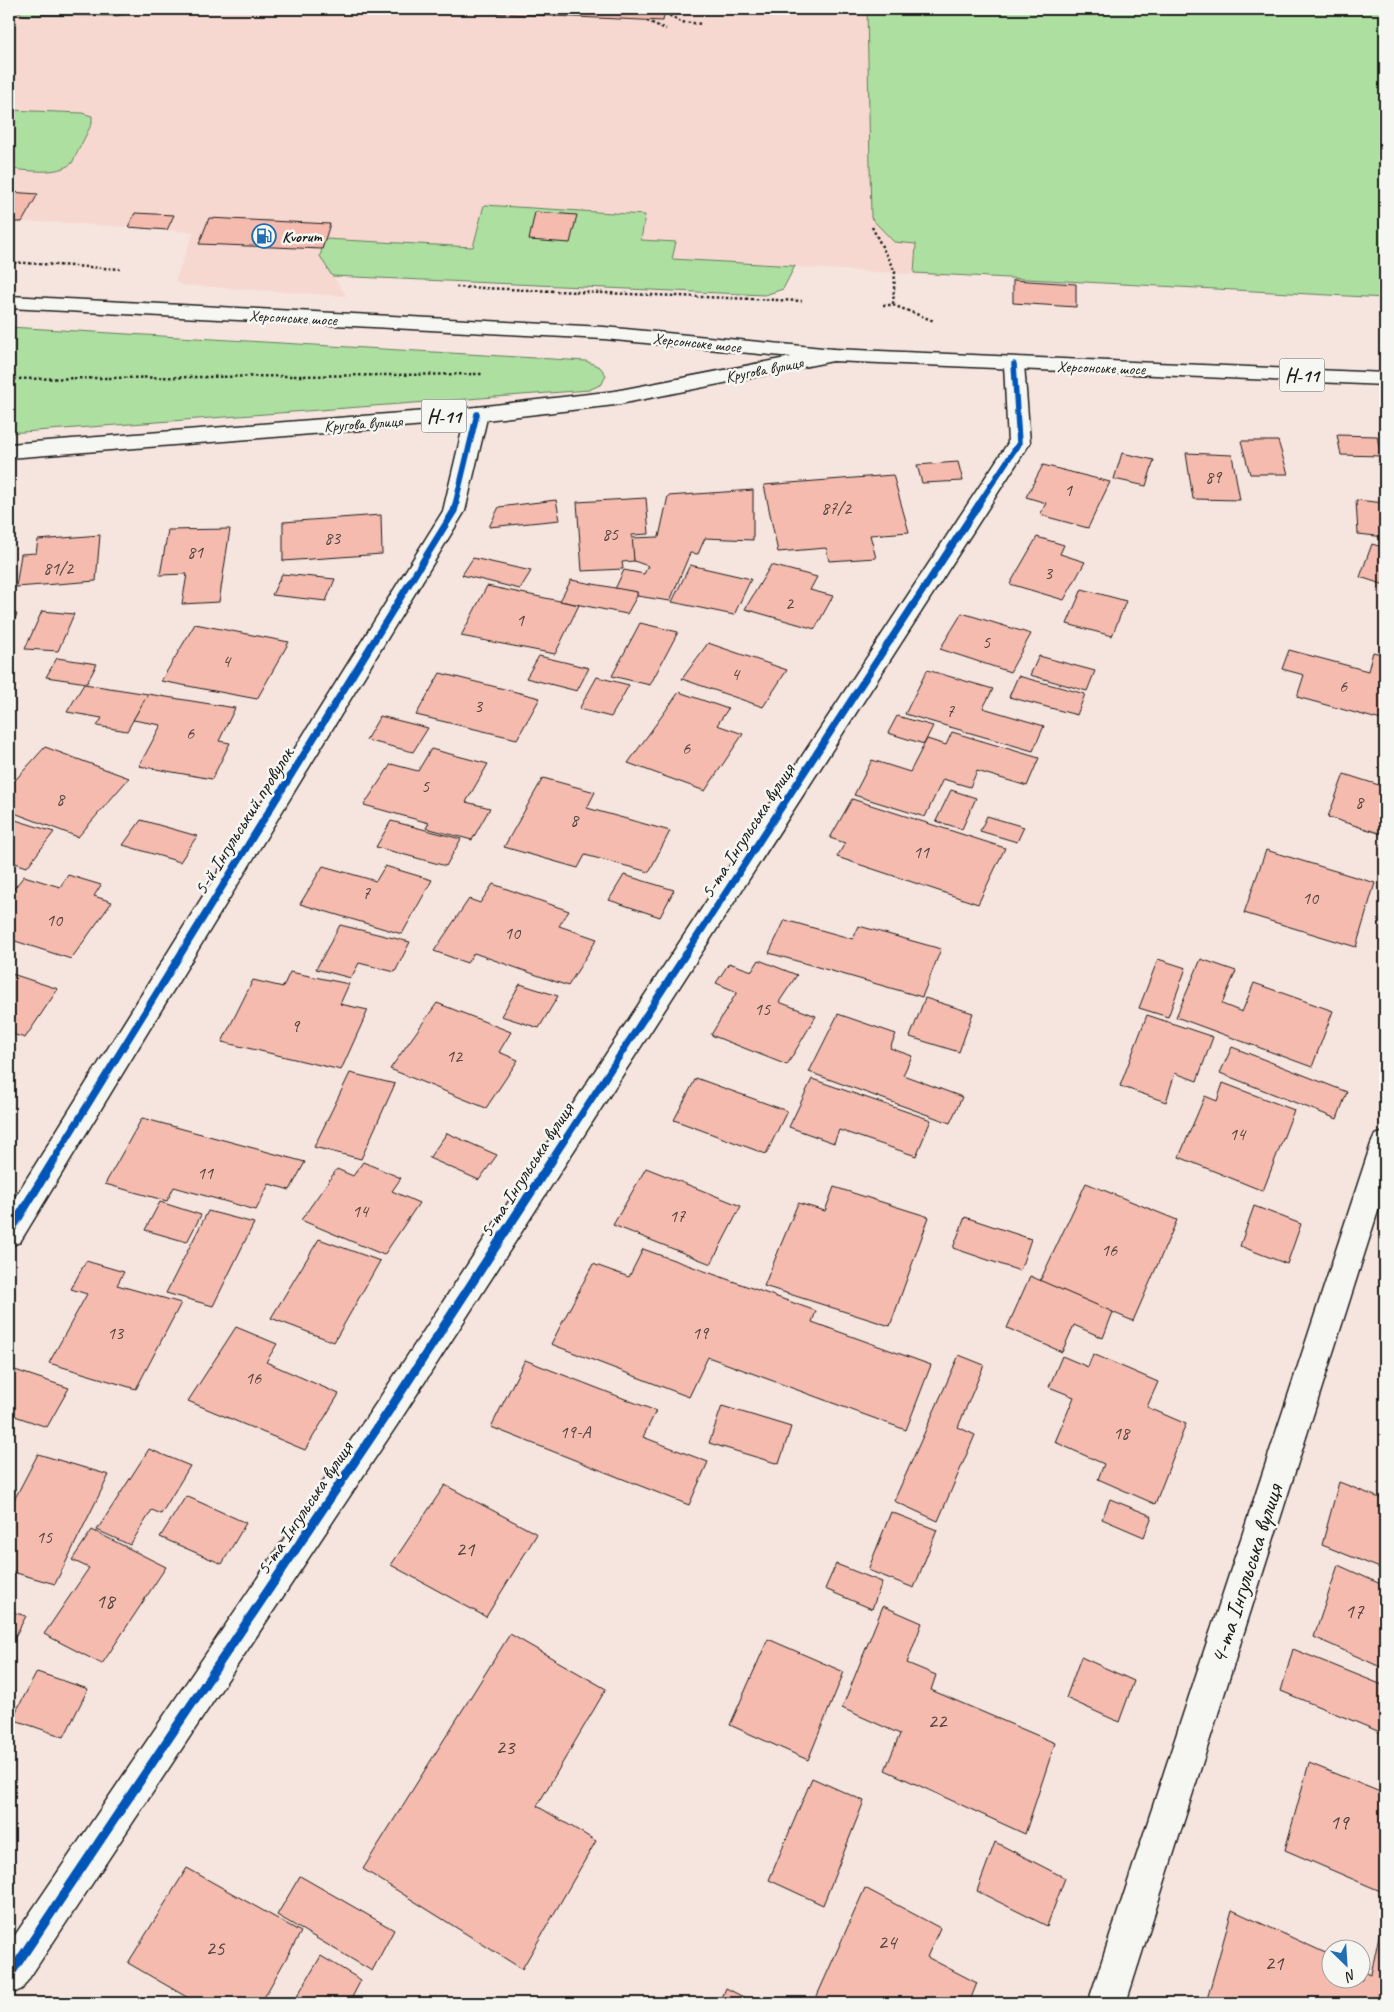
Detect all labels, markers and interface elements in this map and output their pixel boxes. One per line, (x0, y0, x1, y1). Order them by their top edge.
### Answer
fuel station icon: Kvorum (251, 223, 277, 249)
place label: Kvorum (282, 227, 322, 247)
street label: Херсонське шосе (248, 306, 339, 330)
street label: Херсонське шосе (652, 328, 744, 358)
street label: Кругова вулиця (724, 352, 806, 387)
street label: Херсонське шосе (1057, 356, 1147, 380)
road number: Н-11 (1280, 358, 1324, 392)
road number: Н-11 (422, 400, 466, 432)
street label: Кругова вулиця (323, 411, 404, 437)
house number: 89 (1205, 466, 1223, 488)
house number: 1 (1064, 479, 1073, 501)
house number: 87/2 (821, 497, 853, 519)
house number: 85 (602, 523, 619, 545)
house number: 83 (324, 527, 342, 549)
house number: 81 (187, 541, 204, 563)
house number: 81/2 (43, 557, 75, 579)
house number: 3 (1044, 562, 1054, 584)
house number: 2 (785, 592, 795, 614)
house number: 1 (516, 609, 525, 631)
house number: 5 (982, 631, 991, 653)
house number: 4 (222, 650, 232, 672)
house number: 4 (731, 663, 741, 685)
house number: 6 (1339, 675, 1348, 697)
house number: 3 (474, 695, 484, 717)
house number: 7 (946, 700, 955, 722)
house number: 6 (186, 722, 195, 744)
house number: 6 (682, 737, 691, 759)
street label: 5-й Інгульський провулок (188, 741, 300, 900)
street label: 5-та Інгульська вулиця (695, 758, 801, 903)
house number: 5 (421, 775, 430, 797)
house number: 8 (56, 788, 66, 810)
house number: 8 (1355, 791, 1365, 813)
house number: 8 (570, 809, 580, 831)
house number: 11 (913, 841, 930, 863)
house number: 7 (362, 882, 371, 904)
house number: 10 (1302, 887, 1320, 909)
house number: 10 (46, 909, 64, 931)
house number: 10 (504, 922, 522, 944)
house number: 15 (754, 998, 771, 1020)
house number: 9 (291, 1015, 301, 1037)
house number: 12 (446, 1045, 464, 1067)
street label: 5-та Інгульська вулиця (474, 1097, 580, 1242)
house number: 14 (1229, 1123, 1247, 1145)
house number: 11 (197, 1162, 214, 1184)
house number: 14 (352, 1200, 370, 1222)
house number: 17 (669, 1205, 686, 1227)
house number: 16 (1101, 1239, 1118, 1261)
house number: 13 (107, 1322, 125, 1344)
house number: 19 (692, 1322, 710, 1344)
house number: 16 (245, 1367, 262, 1389)
house number: 19-А (559, 1421, 592, 1443)
house number: 18 (1113, 1422, 1131, 1444)
street label: 5-та Інгульська вулиця (251, 1435, 359, 1580)
street label: 4-та Інгульська вулиця (1203, 1479, 1290, 1667)
house number: 15 (36, 1526, 53, 1548)
house number: 21 (456, 1536, 476, 1562)
house number: 18 (96, 1588, 117, 1614)
house number: 17 (1345, 1598, 1365, 1624)
house number: 22 (928, 1708, 948, 1734)
house number: 23 (496, 1734, 516, 1760)
house number: 19 (1330, 1809, 1350, 1835)
house number: 24 (878, 1929, 899, 1955)
house number: 25 (206, 1935, 226, 1961)
north arrow (1322, 1940, 1372, 1990)
house number: 21 (1265, 1950, 1285, 1976)
text: N (1342, 1966, 1359, 1986)

